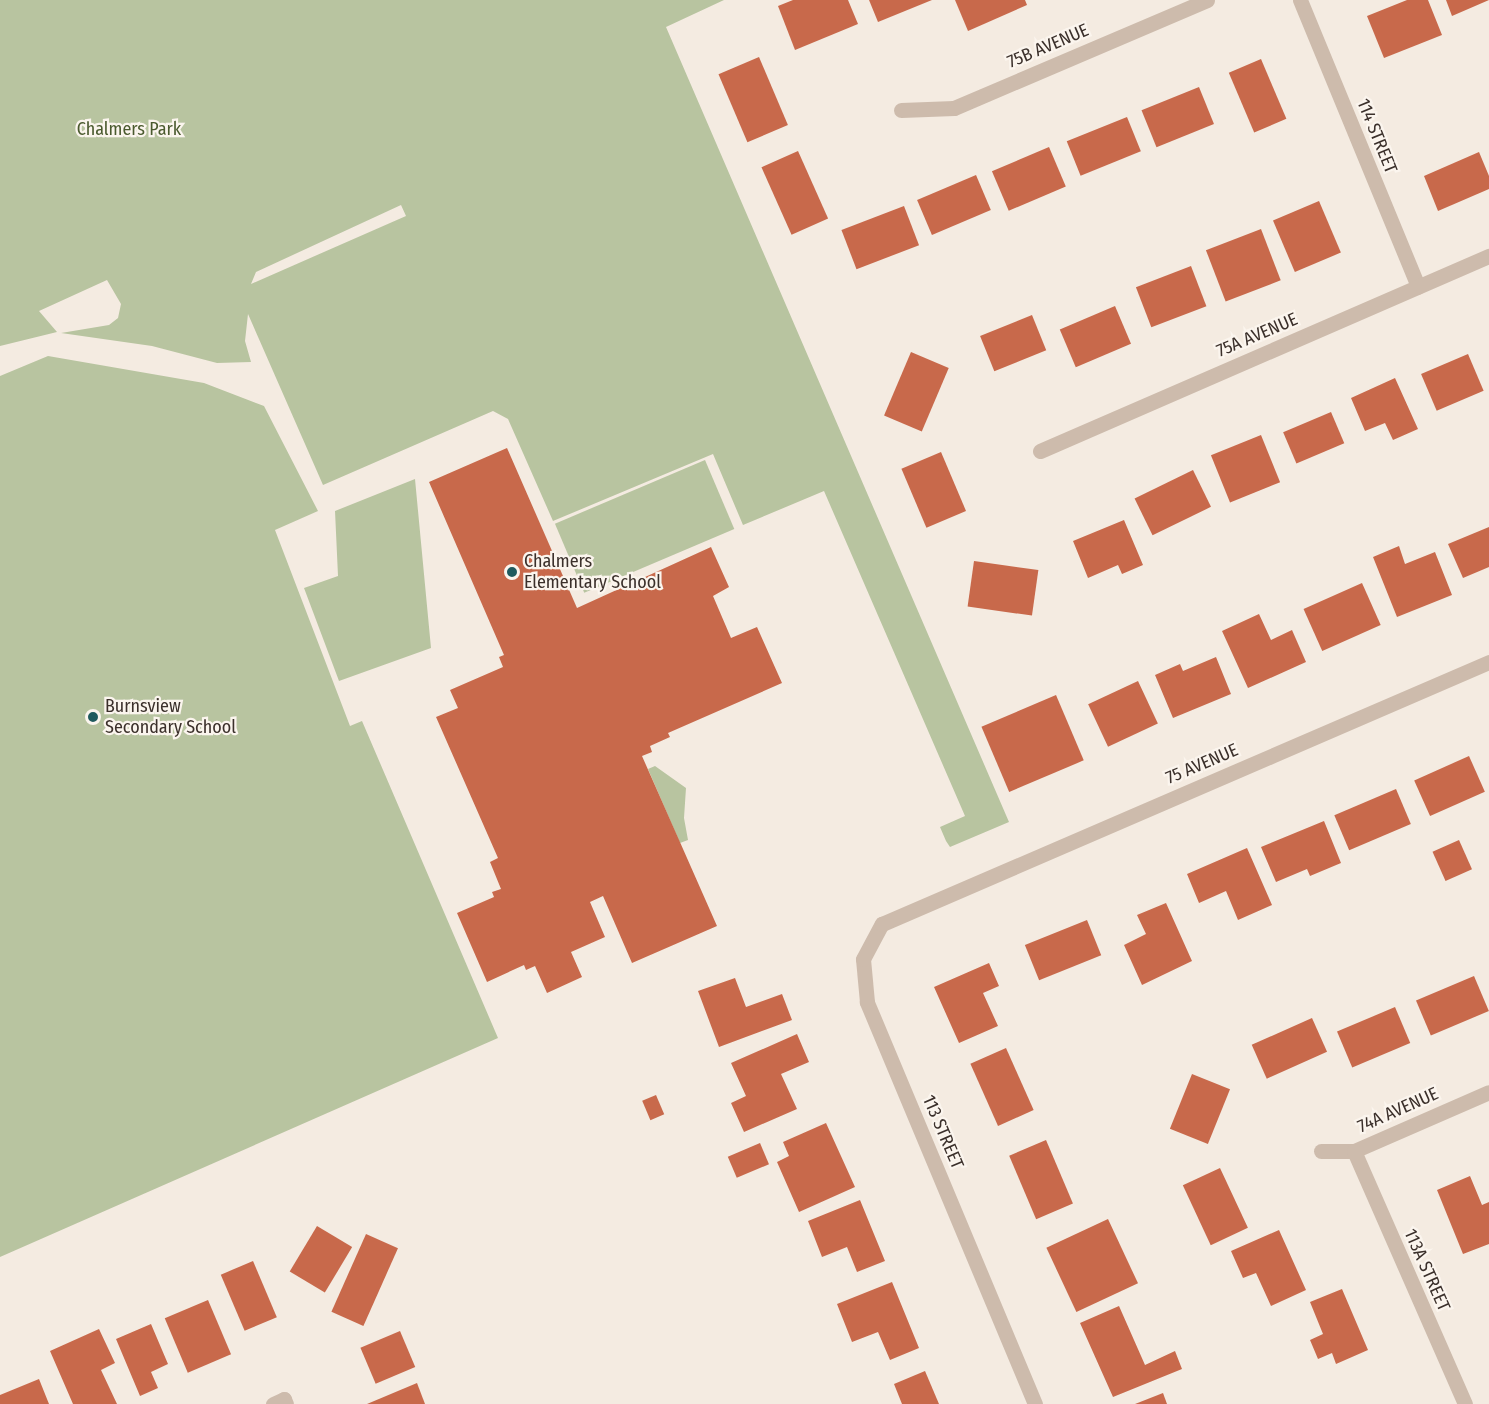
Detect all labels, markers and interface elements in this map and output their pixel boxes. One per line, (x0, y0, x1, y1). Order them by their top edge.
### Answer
street label: 75B AVENUE (1004, 19, 1092, 73)
street label: 114 STREET (1352, 96, 1402, 176)
park label: Chalmers Park (77, 118, 181, 140)
street label: 75A AVENUE (1213, 308, 1301, 362)
place label: Chalmers Elementary School (524, 551, 661, 594)
marker: Chalmers Elementary School (505, 565, 519, 579)
place label: Burnsview Secondary School (105, 696, 236, 738)
marker: Burnsview Secondary School (86, 710, 100, 724)
street label: 75 AVENUE (1163, 739, 1241, 789)
street label: 74A AVENUE (1354, 1083, 1442, 1137)
street label: 113 STREET (918, 1092, 968, 1172)
street label: 113A STREET (1399, 1226, 1455, 1314)

